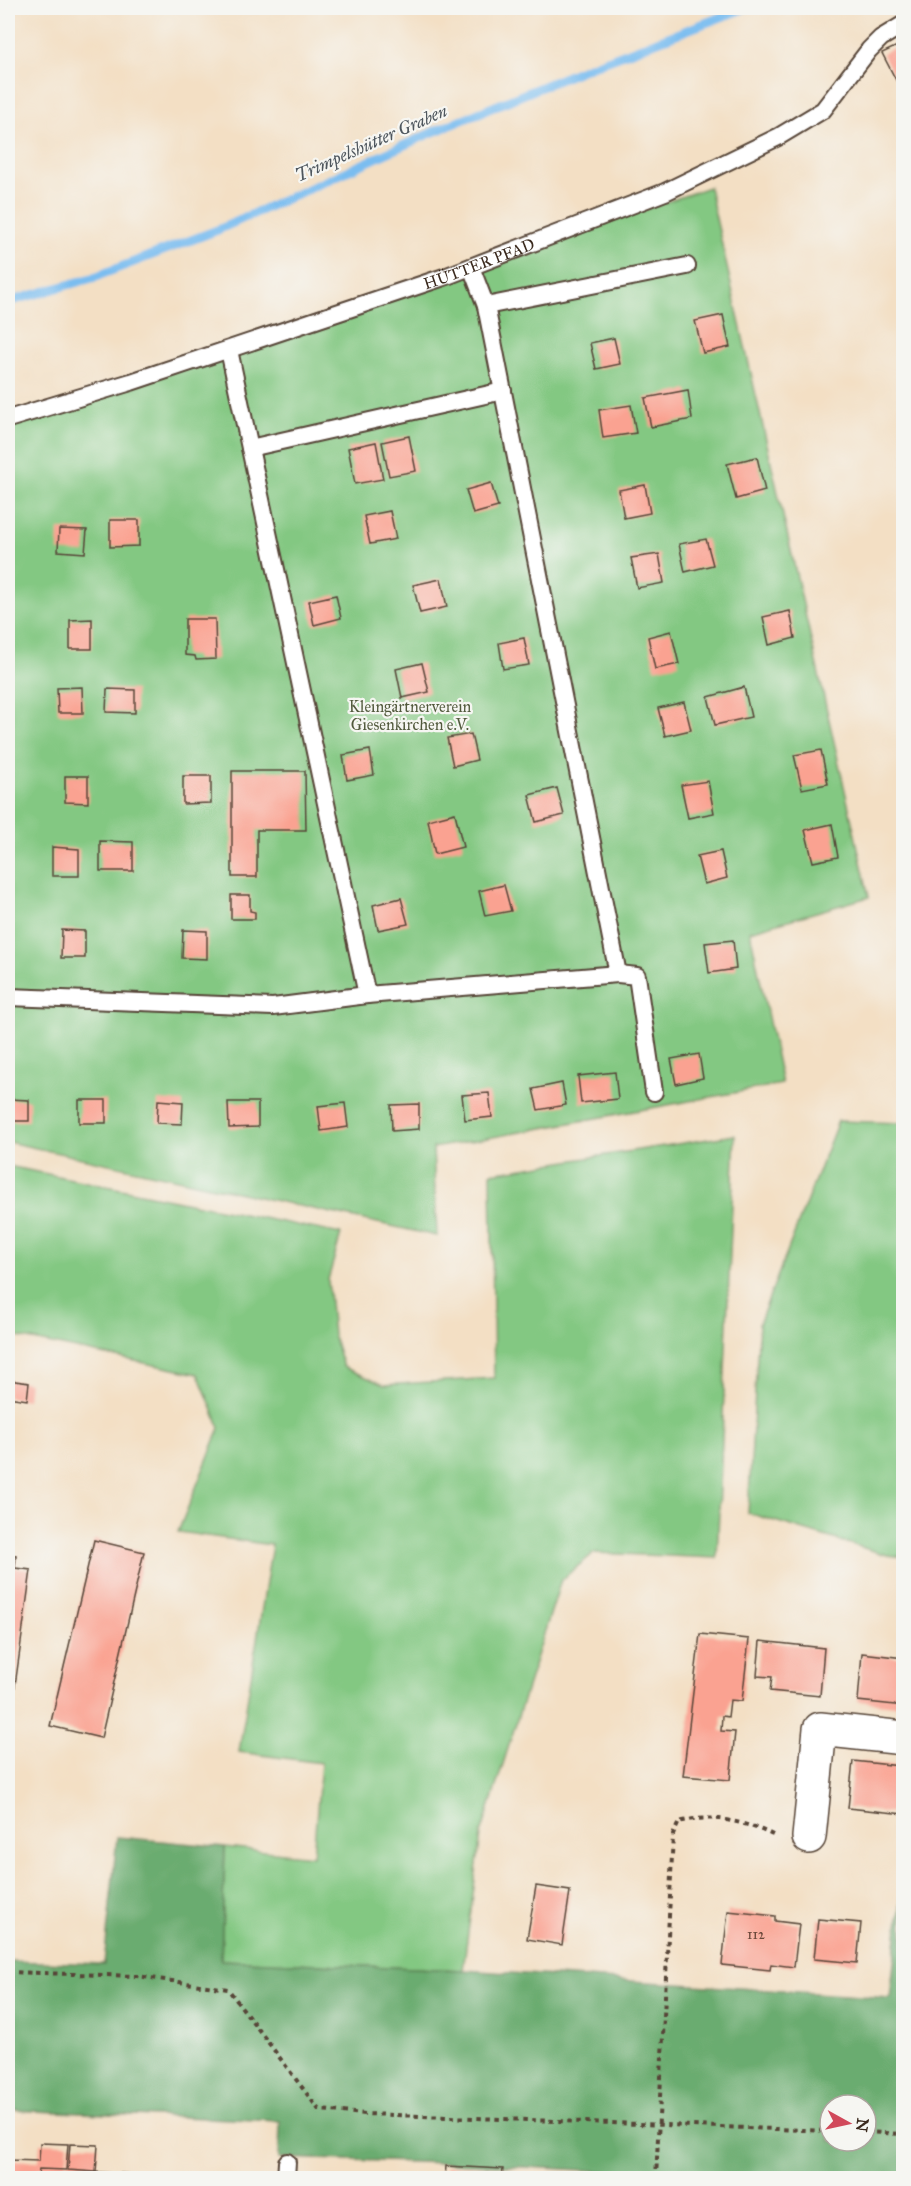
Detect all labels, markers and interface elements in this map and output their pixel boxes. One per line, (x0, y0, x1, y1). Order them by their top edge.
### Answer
water label: Trimpelshütter Graben (291, 99, 451, 187)
street label: HÜTTER PFAD (421, 234, 537, 293)
park label: Kleingärtnerverein Giesenkirchen e.V. (349, 697, 472, 734)
house number: 112 (747, 1926, 765, 1943)
north arrow (818, 2093, 878, 2153)
text: N (852, 2117, 873, 2133)

